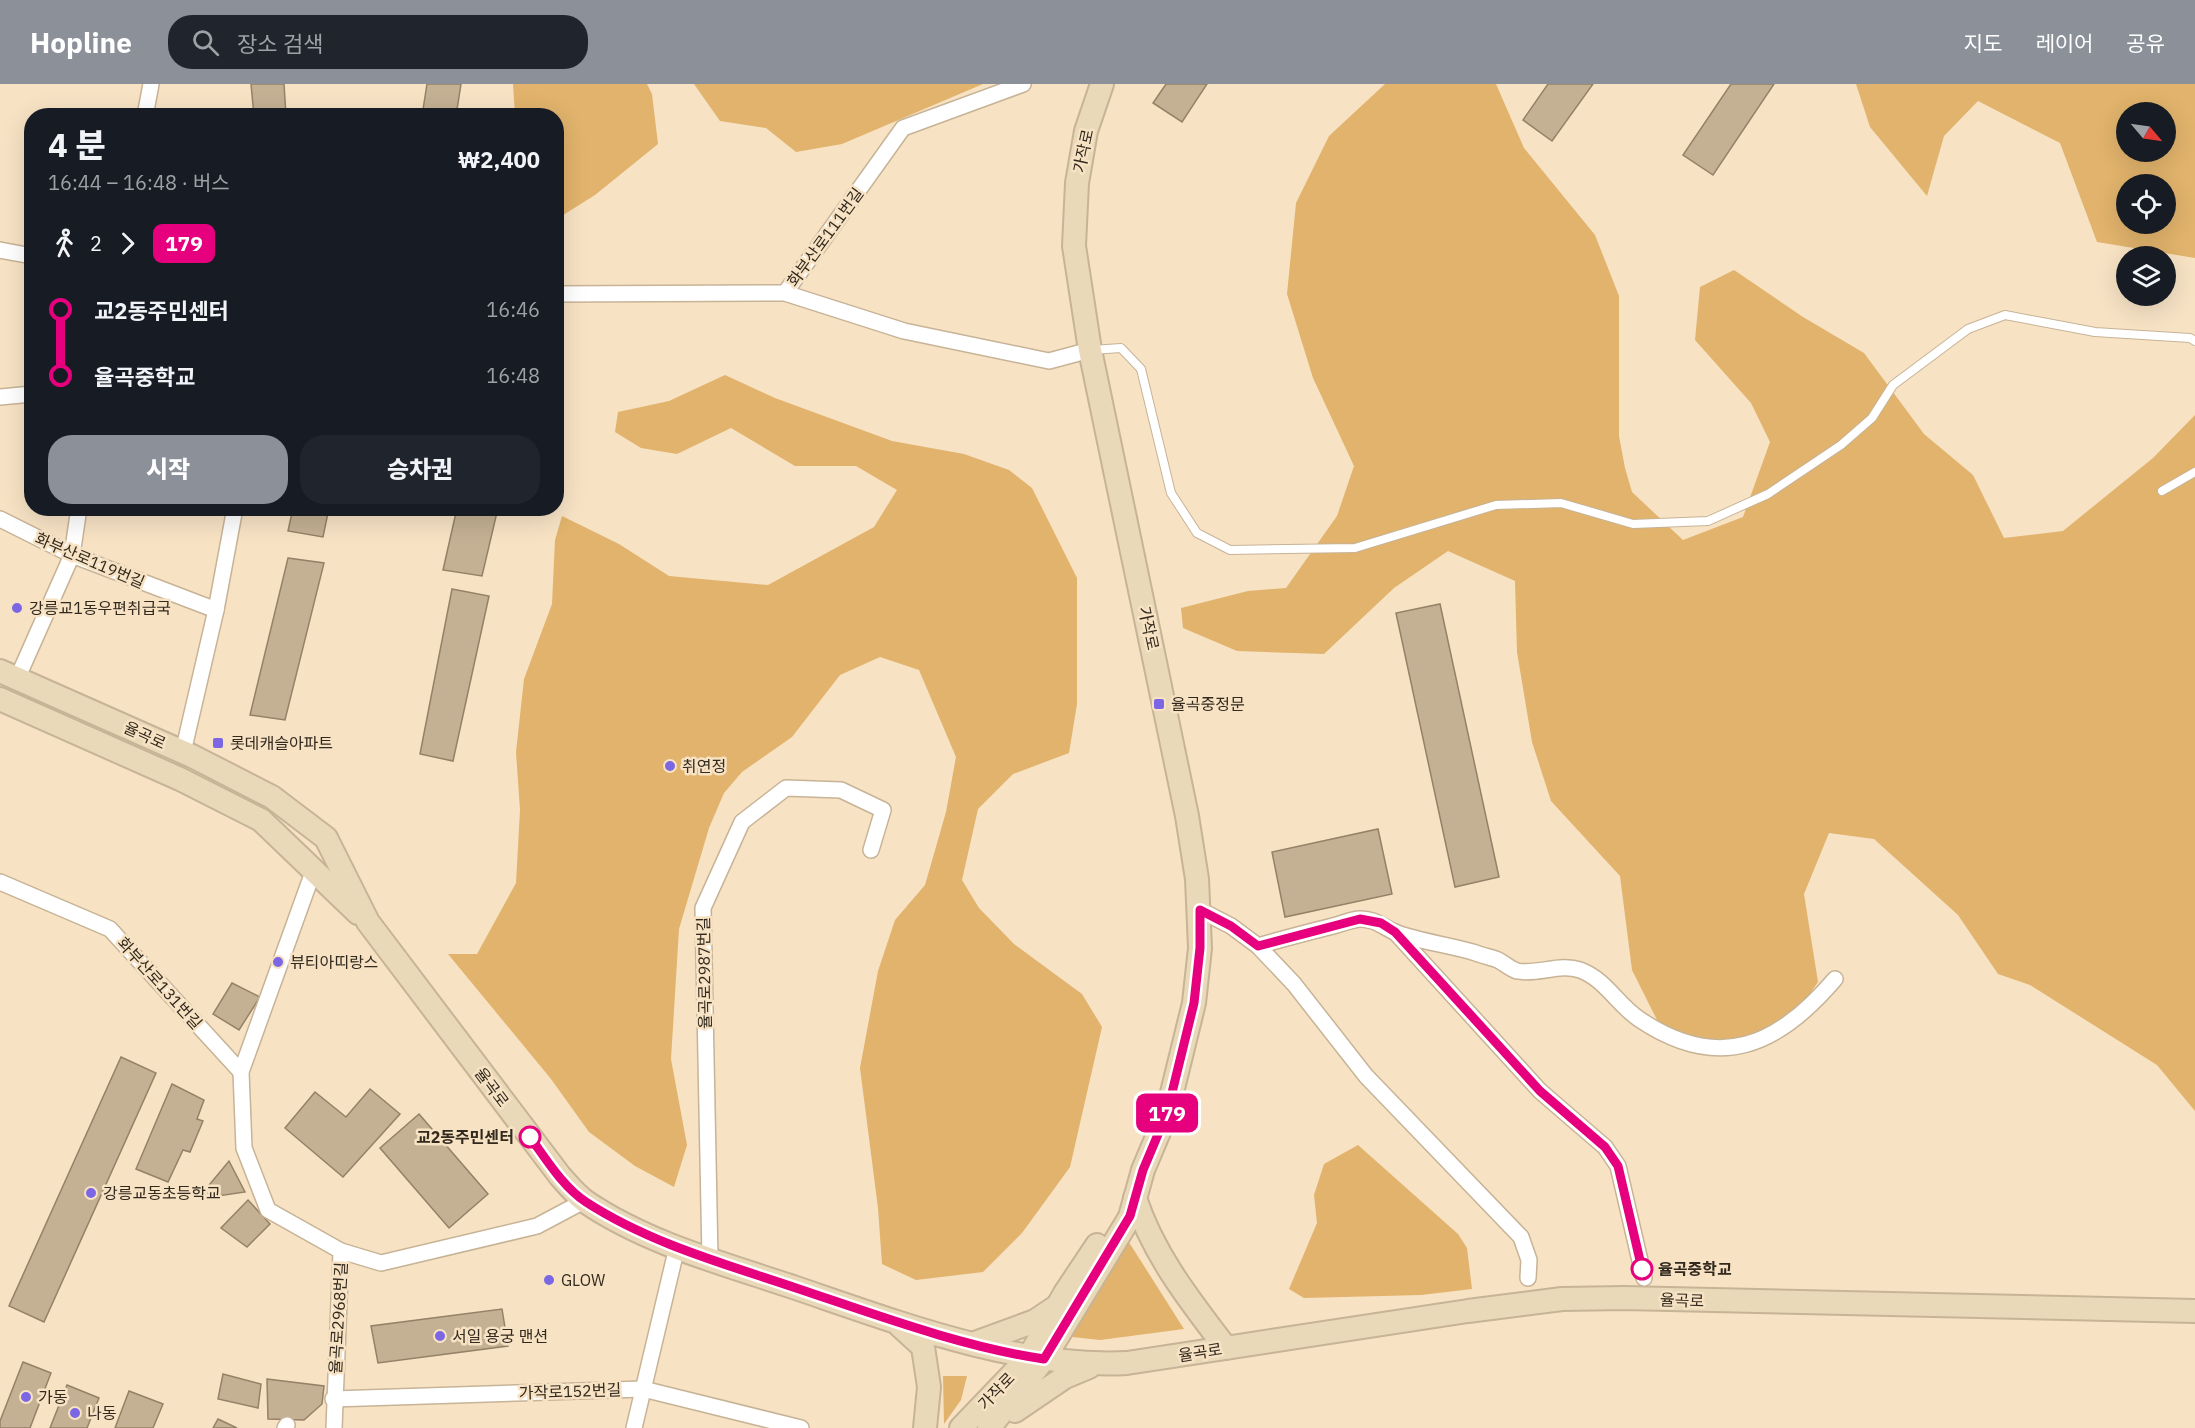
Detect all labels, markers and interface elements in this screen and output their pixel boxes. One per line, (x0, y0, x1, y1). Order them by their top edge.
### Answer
search box (168, 15, 588, 69)
text: Hopline (30, 24, 132, 61)
icon: search (189, 26, 222, 59)
text: 장소 검색 (237, 29, 323, 58)
text: 지도 (1964, 29, 2002, 57)
text: 레이어 (2035, 29, 2093, 57)
text: 공유 (2126, 29, 2165, 57)
north arrow (2116, 102, 2176, 162)
map controls (2116, 102, 2176, 306)
text: 4 분 (48, 123, 106, 166)
street label: 가작로 (1069, 127, 1097, 175)
text: ₩2,400 (458, 145, 540, 174)
text: 16:44 – 16:48 · 버스 (48, 169, 230, 196)
button: locate (2116, 174, 2176, 234)
street label: 화부산로111번길 (782, 184, 868, 290)
icon: walk (48, 227, 81, 260)
icon: forward (111, 227, 144, 260)
text: 179 (165, 229, 203, 257)
text: 2 (90, 230, 102, 257)
button: layers (2116, 246, 2176, 306)
text: 교2동주민센터 (94, 296, 229, 325)
text: 16:46 (486, 296, 540, 323)
text: 율곡중학교 (94, 362, 195, 391)
text: 16:48 (486, 362, 540, 389)
button: 시작 (48, 435, 288, 504)
button: 승차권 (300, 435, 540, 504)
street label: 화부산로119번길 (32, 528, 148, 592)
place label: 강릉교1동우편취급국 (29, 598, 171, 618)
marker: 강릉교1동우편취급국 (10, 601, 24, 615)
street label: 가작로 (1135, 604, 1163, 652)
place label: 율곡중정문 (1171, 694, 1245, 714)
marker: 율곡중정문 (1152, 697, 1166, 711)
street label: 율곡로 (121, 717, 169, 753)
place label: 롯데캐슬아파트 (230, 733, 333, 753)
marker: 롯데캐슬아파트 (211, 736, 225, 750)
place label: 취연정 (682, 756, 726, 776)
marker: 취연정 (663, 759, 677, 773)
street label: 율곡로2987번길 (693, 917, 715, 1029)
street label: 화부산로131번길 (113, 933, 207, 1033)
place label: 뷰티아띠랑스 (290, 952, 378, 972)
marker: 뷰티아띠랑스 (271, 955, 285, 969)
street label: 율곡로 (471, 1063, 513, 1111)
line badge: 179 (1132, 1094, 1202, 1132)
text: 179 (1148, 1099, 1186, 1127)
marker: 교2동주민센터 (519, 1126, 541, 1148)
place label: 교2동주민센터 (416, 1127, 514, 1147)
place label: 강릉교동초등학교 (103, 1183, 221, 1203)
marker: 강릉교동초등학교 (84, 1186, 98, 1200)
marker: 율곡중학교 (1631, 1258, 1653, 1280)
place label: 율곡중학교 (1658, 1259, 1732, 1279)
street label: 율곡로2968번길 (325, 1262, 351, 1374)
place label: GLOW (561, 1270, 605, 1290)
marker: GLOW (542, 1273, 556, 1287)
street label: 율곡로 (1660, 1289, 1705, 1311)
place label: 서일 용궁 맨션 (452, 1326, 548, 1346)
marker: 서일 용궁 맨션 (433, 1329, 447, 1343)
street label: 율곡로 (1177, 1339, 1224, 1365)
street label: 가작로 (973, 1368, 1019, 1414)
street label: 가작로152번길 (518, 1379, 622, 1403)
place label: 가동 (38, 1387, 68, 1407)
marker: 가동 (19, 1390, 33, 1404)
place label: 나동 (87, 1403, 117, 1423)
marker: 나동 (68, 1406, 82, 1420)

